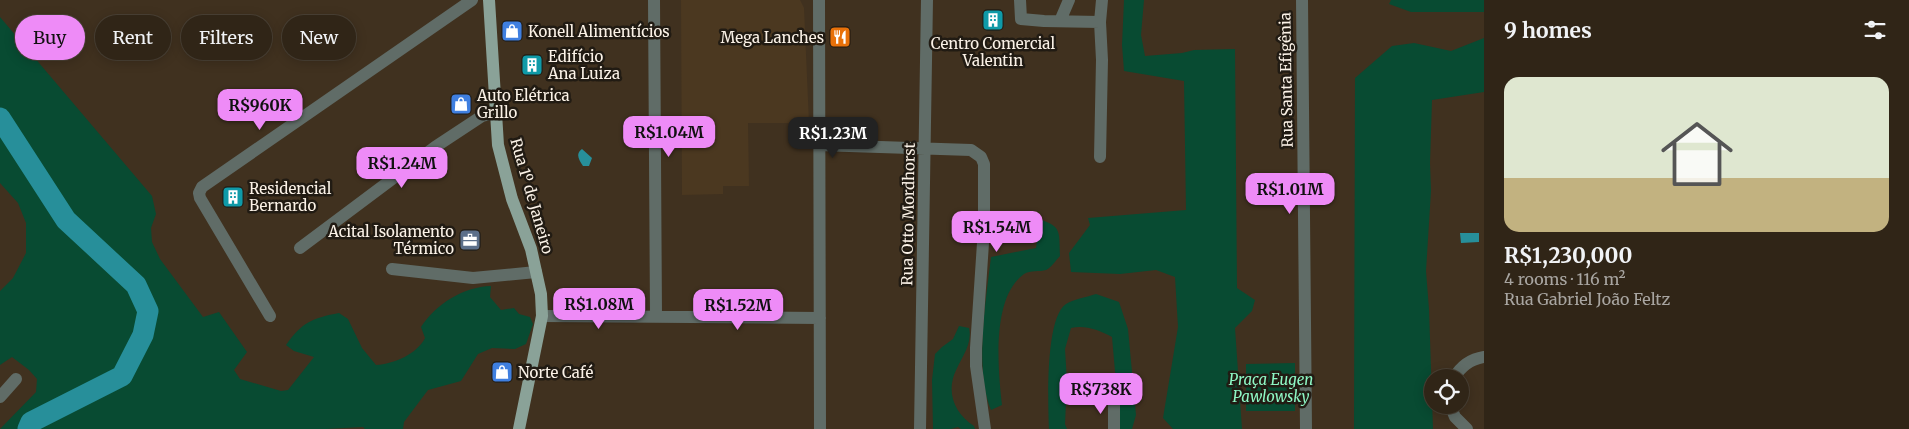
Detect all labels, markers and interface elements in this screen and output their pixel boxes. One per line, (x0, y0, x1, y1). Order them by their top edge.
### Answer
building icon: Centro Comercial Valentin (981, 8, 1005, 32)
street label: Rua Santa Efigênia (1275, 12, 1297, 148)
chip: Buy (15, 15, 85, 60)
chip: Rent (95, 15, 171, 60)
chip: Filters (181, 15, 272, 60)
chip: New (282, 15, 356, 60)
icon: filters (1861, 16, 1889, 44)
text: 9 homes (1504, 17, 1592, 44)
shop icon: Konell Alimentícios (500, 19, 524, 43)
place label: Konell Alimentícios (528, 22, 670, 41)
restaurant icon: Mega Lanches (828, 25, 852, 49)
place label: Mega Lanches (720, 28, 824, 47)
place label: Centro Comercial Valentin (931, 34, 1055, 70)
place label: Edifício Ana Luiza (547, 47, 620, 83)
building icon: Edifício Ana Luiza (520, 53, 544, 77)
place label: Auto Elétrica Grillo (476, 86, 570, 122)
pin: R$960K (219, 88, 301, 131)
shop icon: Auto Elétrica Grillo (449, 92, 473, 116)
text: R$960K (229, 95, 291, 115)
icon: home (1652, 109, 1742, 199)
pin: R$1.04M (623, 116, 715, 158)
pin: R$1.23M (787, 116, 879, 159)
text: R$1.04M (634, 122, 704, 142)
text: R$1.23M (799, 123, 867, 143)
street label: Rua 1º de Janeiro (506, 136, 558, 256)
street label: Rua Otto Mordhorst (897, 142, 919, 286)
pin: R$1.24M (356, 146, 448, 189)
text: R$1.24M (367, 153, 437, 173)
pin: R$1.01M (1244, 172, 1336, 215)
place label: Residencial Bernardo (249, 179, 332, 215)
text: R$1.01M (1257, 179, 1323, 199)
building icon: Residencial Bernardo (221, 185, 245, 209)
pin: R$1.54M (951, 210, 1043, 253)
text: R$1.54M (963, 217, 1031, 237)
place label: Acital Isolamento Térmico (327, 222, 454, 258)
office icon: Acital Isolamento Térmico (458, 228, 482, 252)
text: R$1,230,000 (1504, 242, 1632, 269)
text: 4 rooms · 116 m² (1504, 269, 1625, 289)
pin: R$1.08M (553, 288, 645, 330)
pin: R$1.52M (692, 288, 784, 331)
text: Rua Gabriel João Feltz (1504, 289, 1670, 309)
text: R$1.08M (564, 294, 634, 314)
text: R$1.52M (704, 295, 772, 315)
shop icon: Norte Café (490, 360, 514, 384)
place label: Norte Café (518, 363, 593, 382)
map controls (1424, 369, 1469, 414)
button: locate (1424, 369, 1469, 414)
park label: Praça Eugen Pawlowsky (1229, 370, 1313, 406)
pin: R$738K (1060, 372, 1142, 415)
text: R$738K (1070, 379, 1132, 399)

